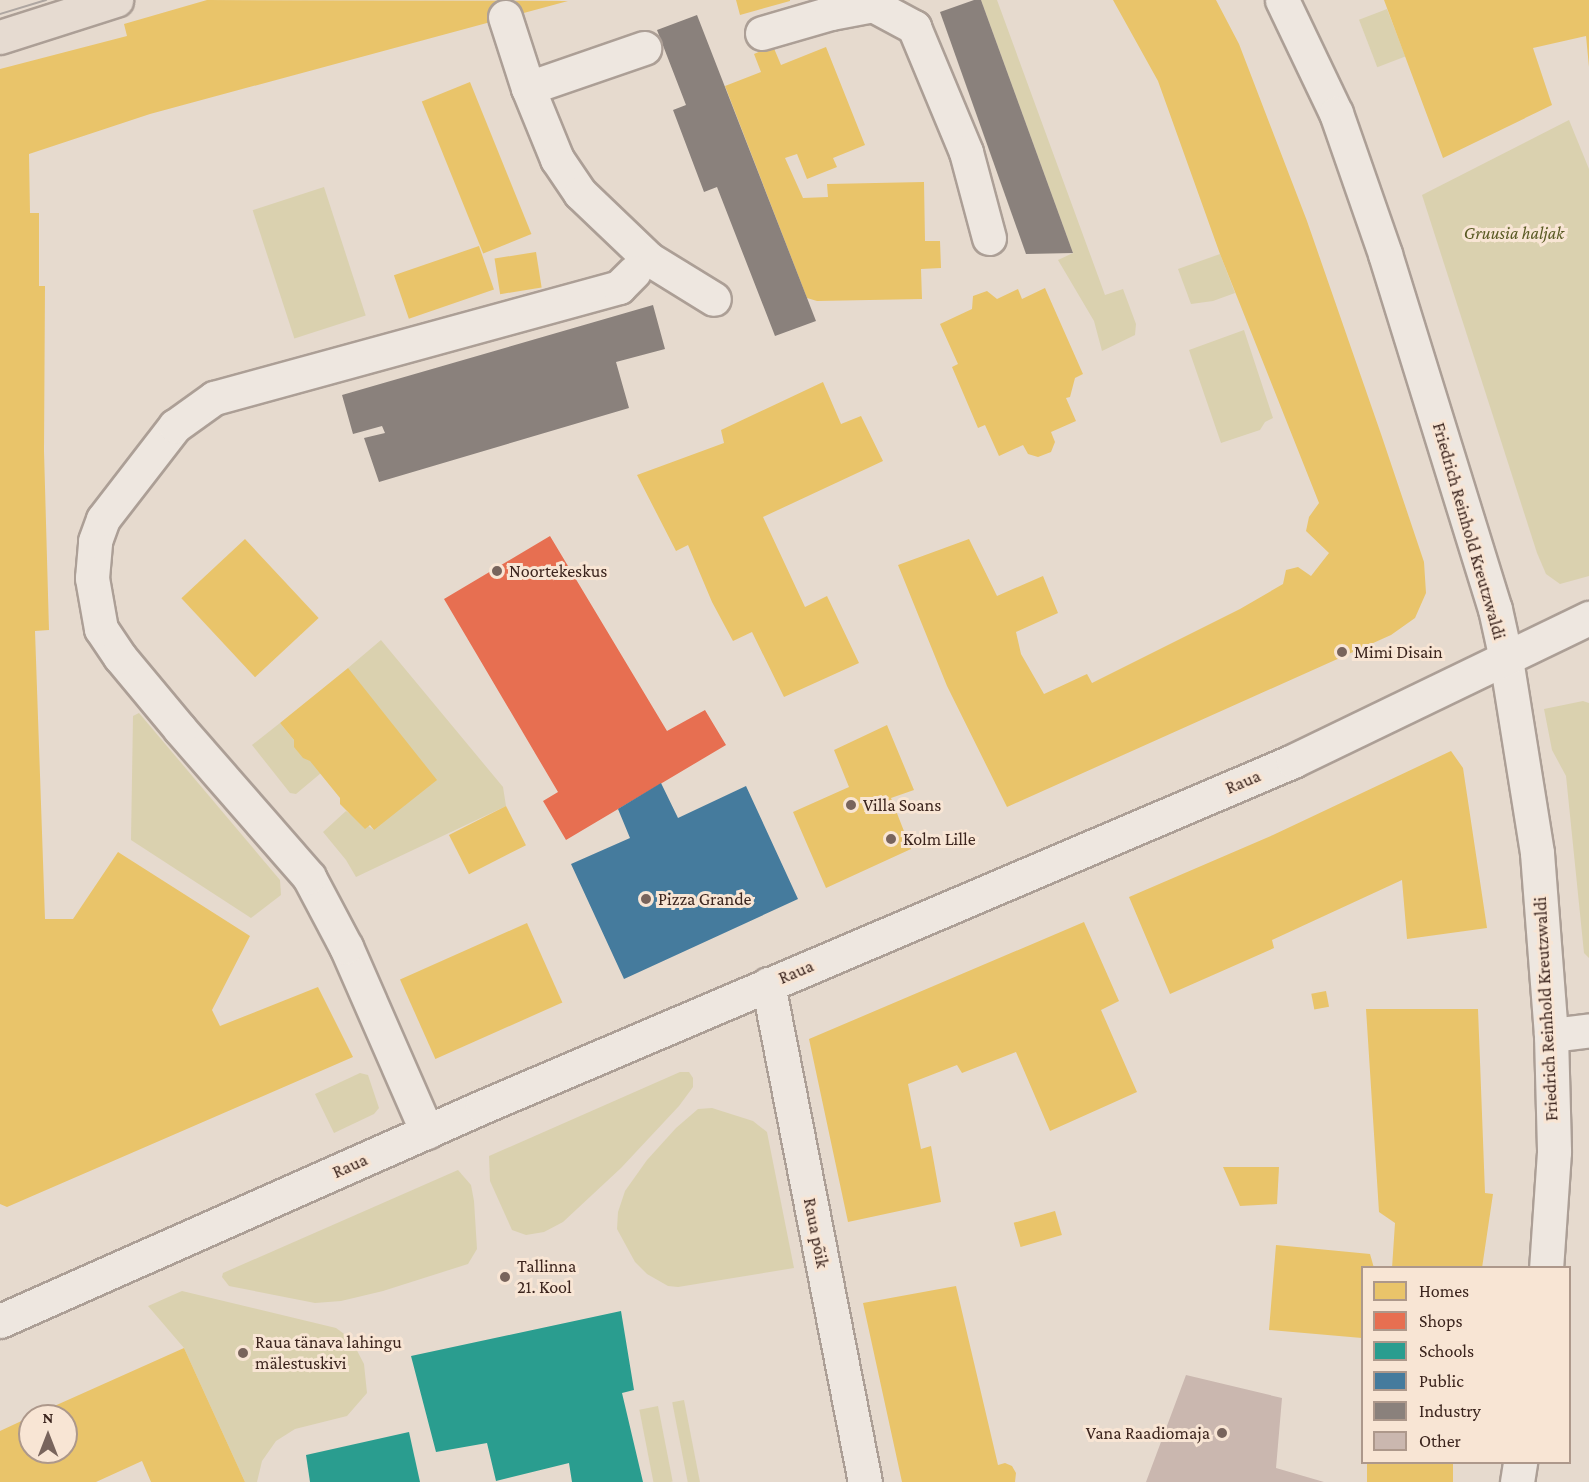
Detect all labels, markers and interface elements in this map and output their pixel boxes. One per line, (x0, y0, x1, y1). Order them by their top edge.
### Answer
park label: Gruusia haljak (1464, 222, 1564, 244)
street label: Friedrich Reinhold Kreutzwaldi (1428, 420, 1510, 642)
place label: Noortekeskus (509, 560, 607, 582)
marker: Noortekeskus (490, 564, 504, 578)
place label: Mimi Disain (1354, 641, 1443, 663)
marker: Mimi Disain (1335, 645, 1349, 659)
street label: Raua (1222, 765, 1264, 799)
place label: Villa Soans (863, 794, 941, 816)
marker: Villa Soans (844, 798, 858, 812)
place label: Kolm Lille (903, 828, 976, 850)
marker: Kolm Lille (884, 832, 898, 846)
place label: Pizza Grande (658, 888, 752, 910)
marker: Pizza Grande (639, 892, 653, 906)
street label: Friedrich Reinhold Kreutzwaldi (1529, 896, 1563, 1122)
street label: Raua (775, 955, 817, 989)
street label: Raua (329, 1149, 371, 1183)
street label: Raua põik (799, 1196, 833, 1270)
place label: Tallinna 21. Kool (517, 1256, 576, 1298)
legend (1361, 1266, 1571, 1464)
marker: Tallinna 21. Kool (498, 1270, 512, 1284)
text: Homes (1419, 1281, 1469, 1301)
text: Shops (1419, 1311, 1463, 1331)
place label: Raua tänava lahingu mälestuskivi (255, 1332, 402, 1374)
text: Schools (1419, 1341, 1474, 1361)
marker: Raua tänava lahingu mälestuskivi (236, 1346, 250, 1360)
text: Public (1419, 1371, 1464, 1391)
text: Industry (1419, 1401, 1481, 1421)
north arrow (18, 1404, 78, 1464)
text: N (43, 1409, 53, 1426)
place label: Vana Raadiomaja (1086, 1422, 1210, 1444)
marker: Vana Raadiomaja (1215, 1426, 1229, 1440)
text: Other (1419, 1431, 1461, 1451)

